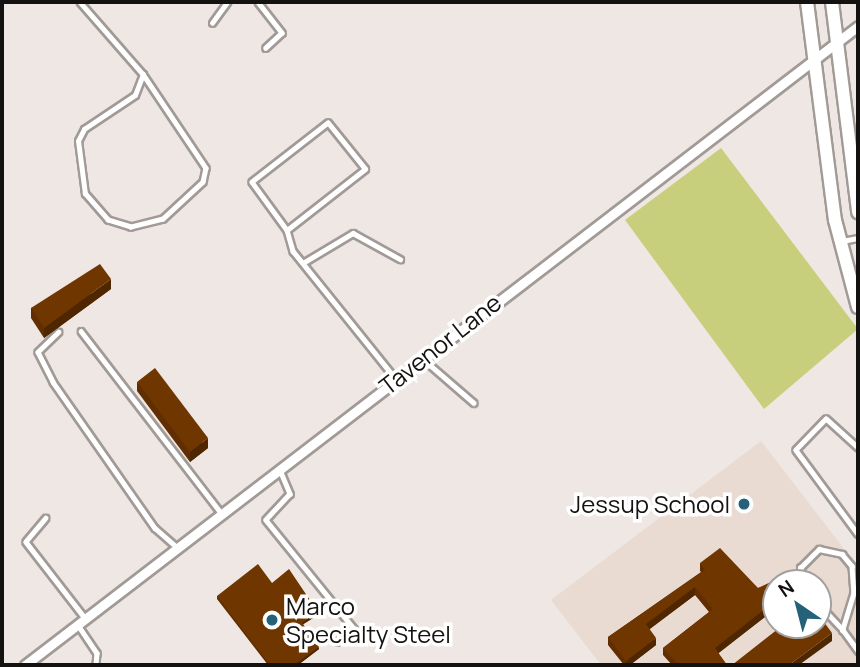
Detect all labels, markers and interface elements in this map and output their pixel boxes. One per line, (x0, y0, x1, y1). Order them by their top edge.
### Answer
street label: Tavenor Lane (373, 288, 507, 400)
place label: Jessup School (570, 490, 730, 518)
marker: Jessup School (736, 496, 752, 512)
north arrow (762, 569, 832, 639)
text: N (773, 574, 799, 603)
place label: Marco Specialty Steel (286, 592, 451, 648)
marker: Marco Specialty Steel (264, 612, 280, 628)

